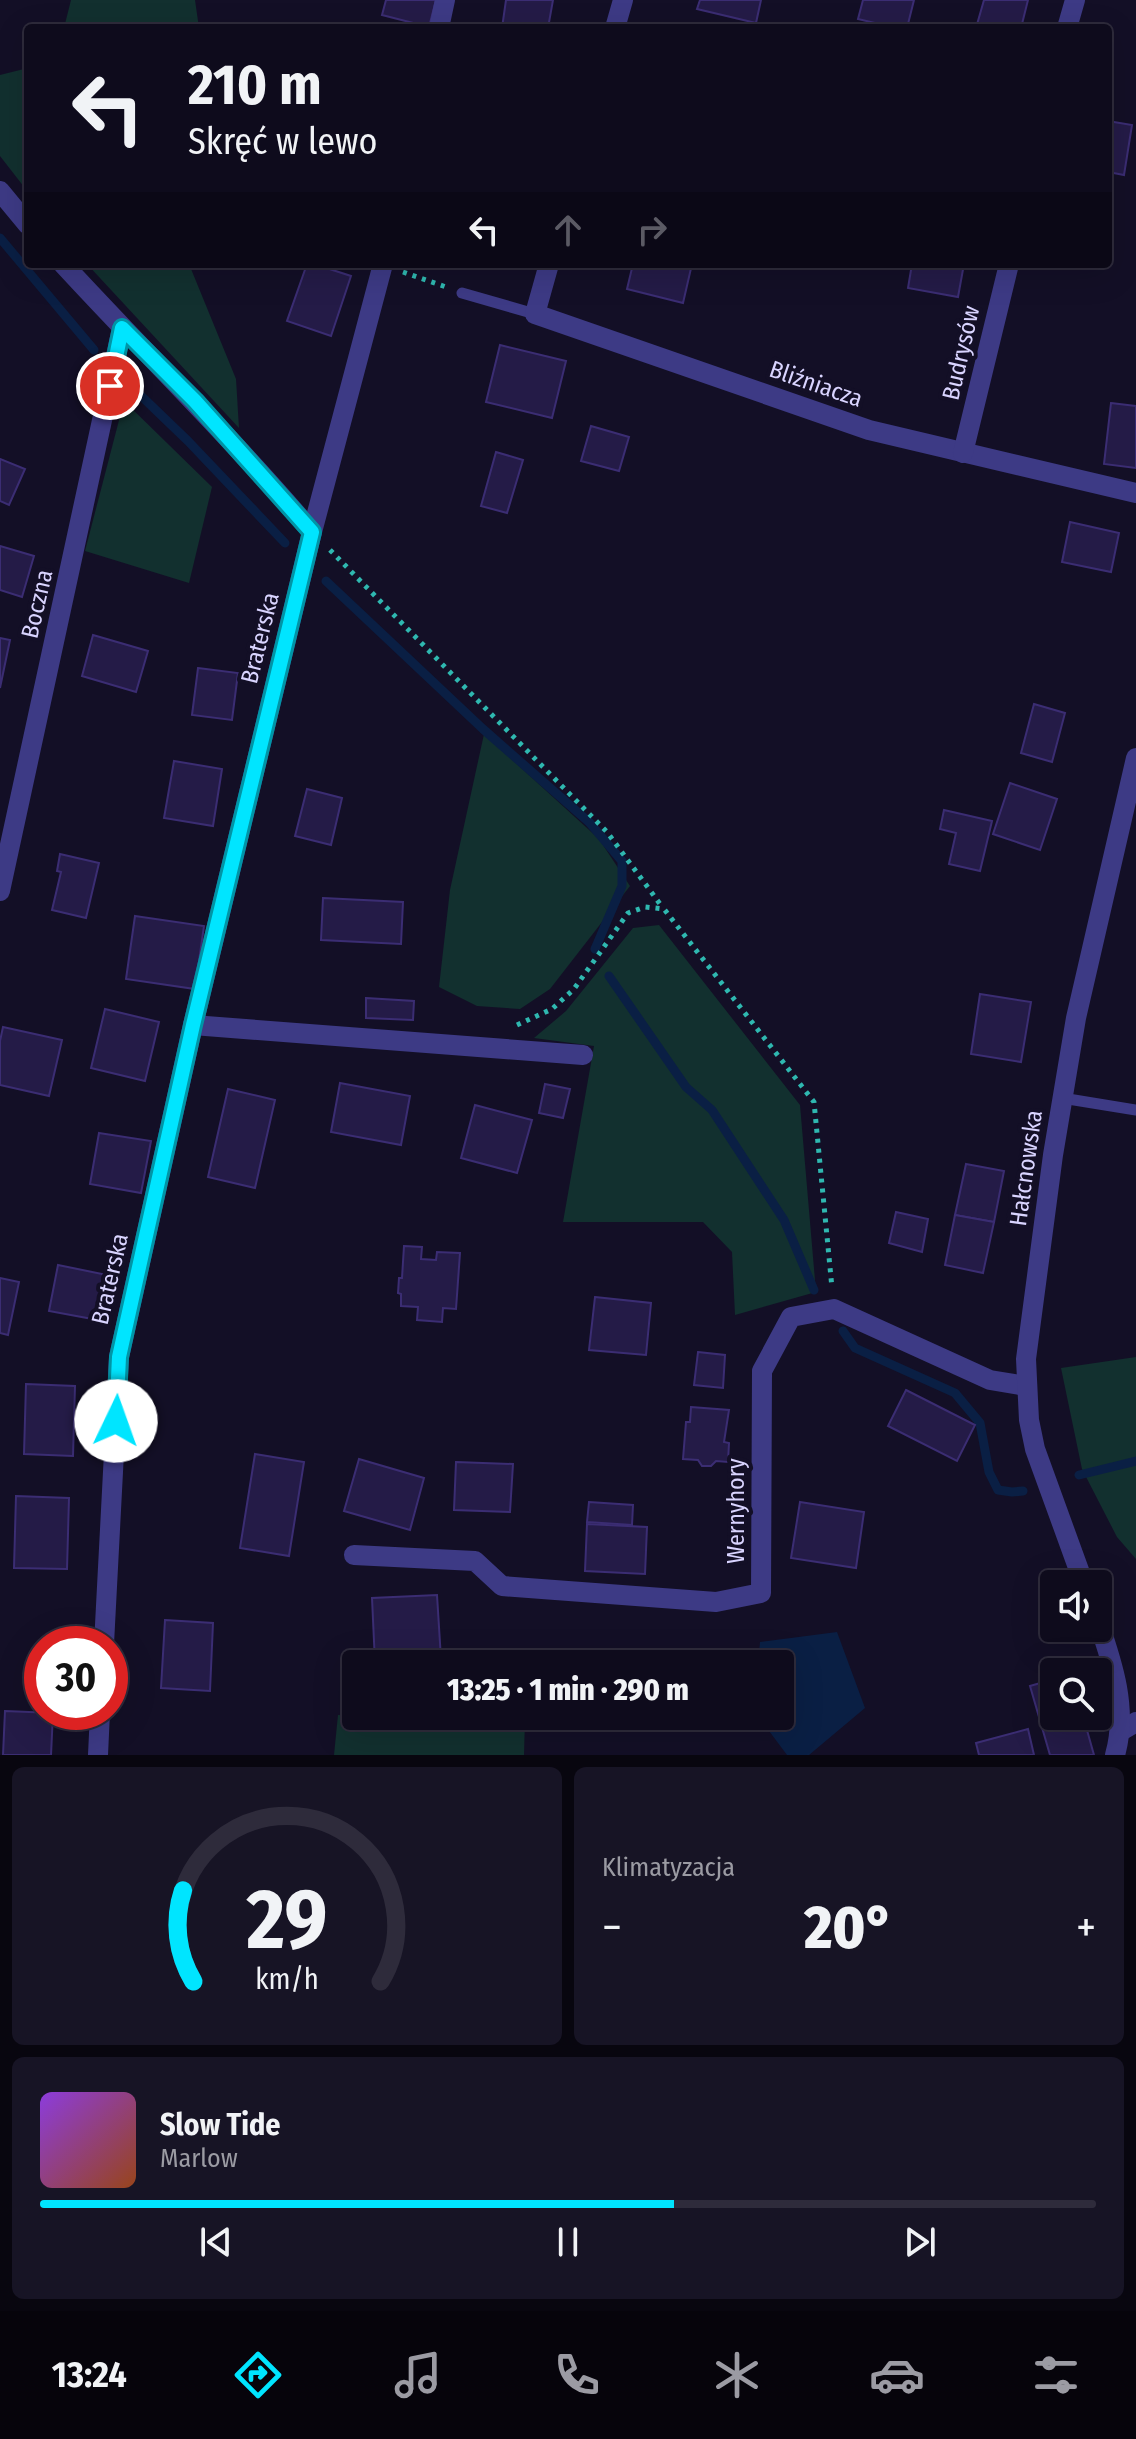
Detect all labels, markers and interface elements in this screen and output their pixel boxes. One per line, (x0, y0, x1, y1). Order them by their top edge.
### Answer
text: 210 m (188, 52, 322, 119)
icon: left (56, 56, 160, 160)
text: Skręć w lewo (188, 120, 378, 164)
icon: left (462, 208, 506, 252)
icon: ahead (546, 208, 590, 252)
icon: right (630, 208, 674, 252)
street label: Budrysów (937, 303, 986, 403)
pin (76, 352, 144, 420)
street label: Bliźniacza (766, 355, 866, 413)
icon: arrive (88, 364, 132, 408)
street label: Boczna (15, 567, 59, 641)
street label: Braterska (235, 590, 285, 686)
street label: Hałcnowska (1004, 1108, 1048, 1228)
street label: Braterska (86, 1231, 134, 1327)
position arrow (74, 1379, 158, 1463)
street label: Wernyhory (722, 1458, 750, 1564)
map controls (1040, 1570, 1112, 1730)
button: sound (1040, 1570, 1112, 1642)
speed limit sign: 30 (24, 1626, 128, 1730)
button: search (1040, 1658, 1112, 1730)
text: 13:25 · 1 min · 290 m (447, 1672, 689, 1708)
text: Klimatyzacja (602, 1852, 735, 1883)
text: 29 (245, 1870, 328, 1970)
text: 20° (804, 1892, 894, 1964)
text: − (602, 1901, 622, 1954)
text: + (1076, 1901, 1096, 1954)
text: km/h (255, 1962, 319, 1997)
text: Slow Tide (160, 2107, 281, 2143)
text: Marlow (160, 2143, 238, 2174)
icon: previous (194, 2220, 238, 2264)
icon: pause (546, 2220, 590, 2264)
icon: next (898, 2220, 942, 2264)
icon: directions (230, 2347, 286, 2403)
icon: music (390, 2347, 446, 2403)
icon: phone (549, 2347, 605, 2403)
icon: climate (709, 2347, 765, 2403)
icon: car (869, 2347, 925, 2403)
icon: filters (1028, 2347, 1084, 2403)
text: 13:24 (52, 2353, 127, 2397)

